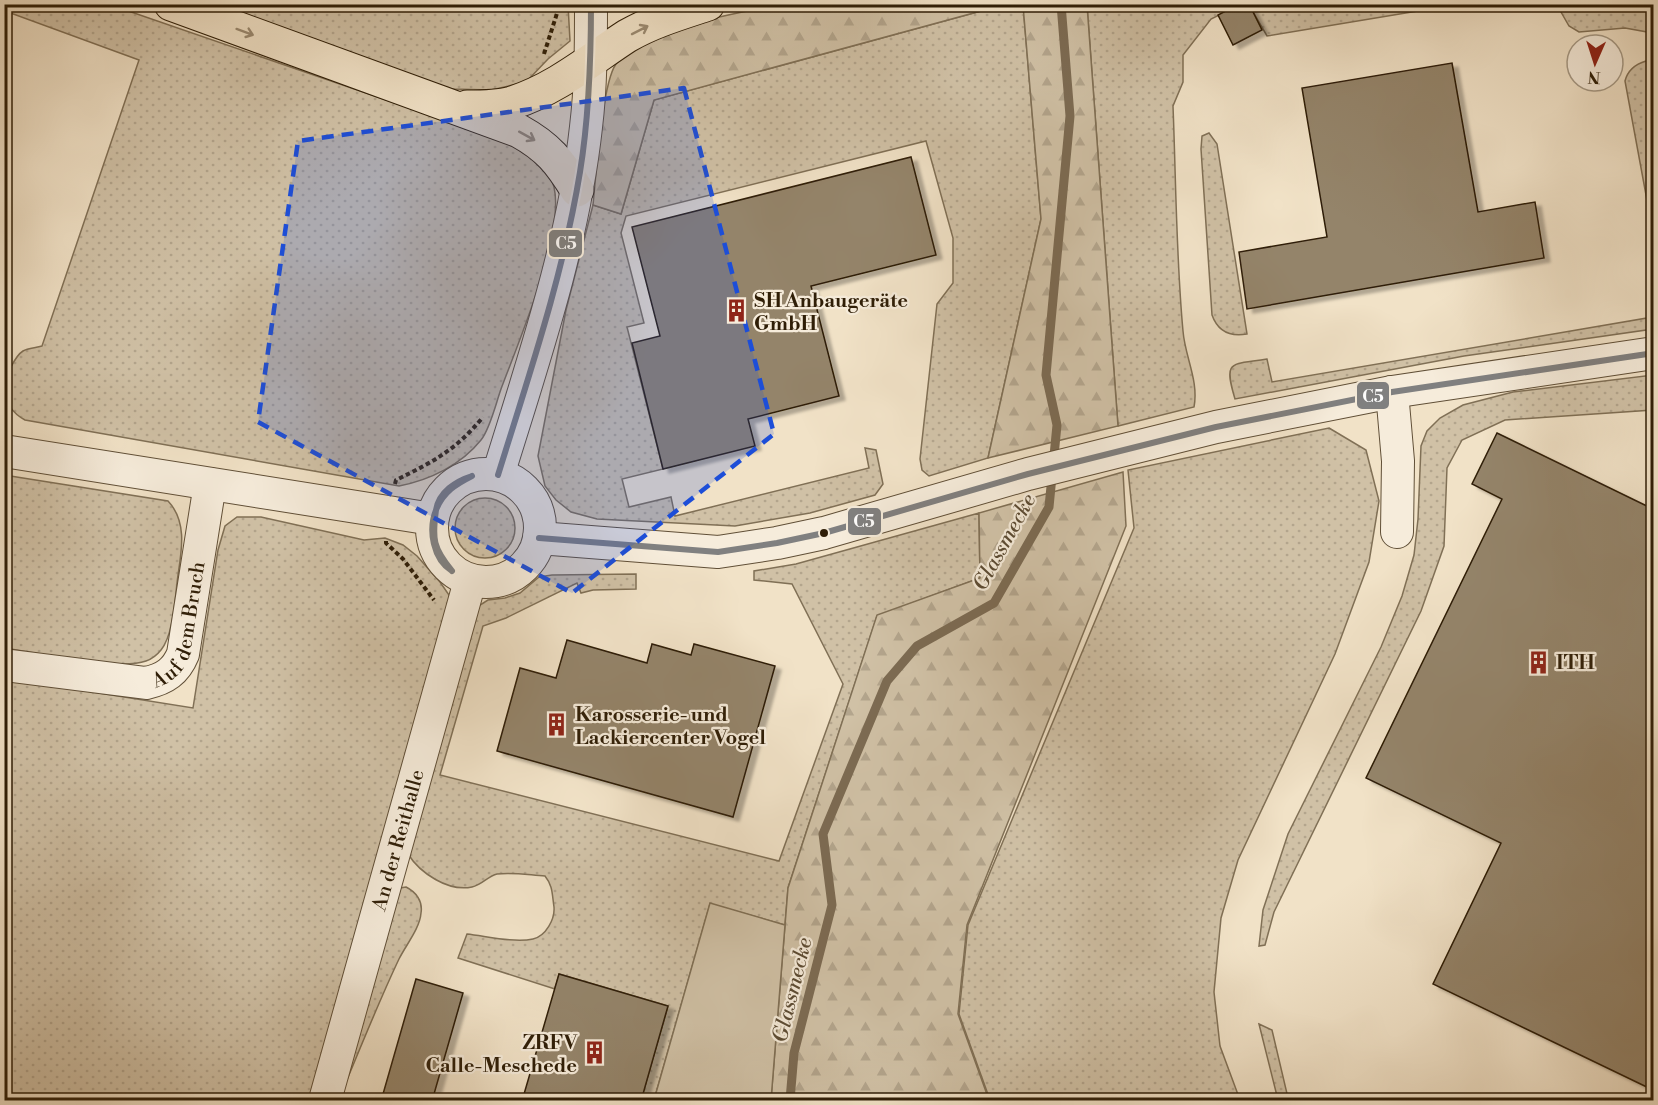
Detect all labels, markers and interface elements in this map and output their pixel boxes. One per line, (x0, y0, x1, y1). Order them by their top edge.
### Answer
one-way arrow (631, 24, 649, 35)
one-way arrow (235, 27, 254, 38)
north arrow (1565, 33, 1625, 93)
text: N (1587, 67, 1601, 87)
one-way arrow (518, 130, 535, 142)
line badge: C5 (548, 229, 583, 258)
text: C5 (555, 234, 577, 254)
place label: SH Anbaugeräte GmbH (754, 289, 908, 337)
building icon: SH Anbaugeräte GmbH (723, 298, 749, 324)
line badge: C5 (1356, 381, 1390, 410)
text: C5 (1362, 387, 1384, 407)
water label: Glassmecke (968, 489, 1042, 596)
line badge: C5 (847, 507, 882, 536)
text: C5 (853, 512, 875, 532)
unlabelled marker (818, 527, 830, 539)
street label: Auf dem Bruch (148, 560, 212, 695)
building icon: ITH (1525, 649, 1551, 675)
place label: ITH (1556, 651, 1595, 676)
place label: Karosserie- und Lackiercenter Vogel (575, 703, 766, 751)
building icon: Karosserie- und Lackiercenter Vogel (544, 712, 570, 738)
street label: An der Reithalle (367, 767, 431, 915)
water label: Glassmecke (767, 935, 819, 1045)
place label: ZRFV Calle-Meschede (426, 1031, 578, 1079)
building icon: ZRFV Calle-Meschede (582, 1040, 608, 1066)

